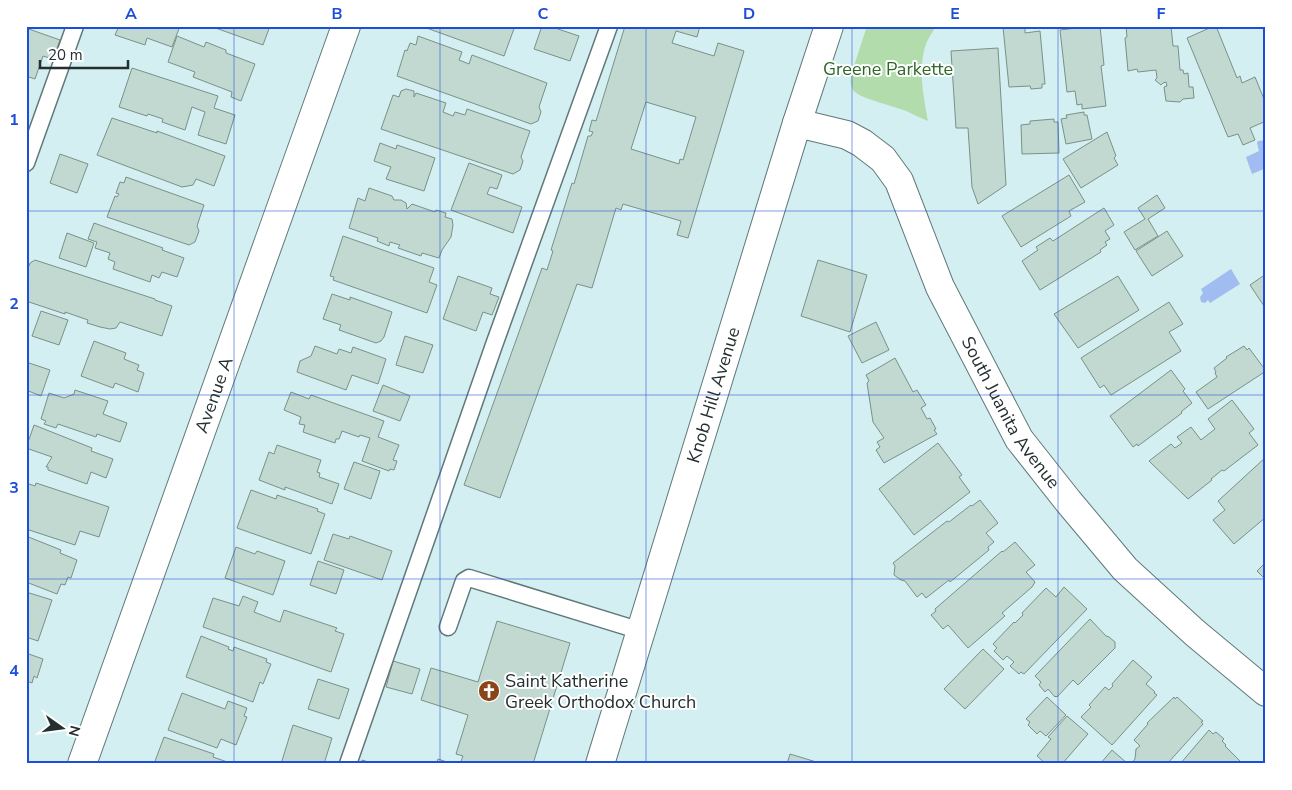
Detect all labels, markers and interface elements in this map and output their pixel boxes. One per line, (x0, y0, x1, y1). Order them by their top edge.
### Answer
text: A (125, 3, 137, 25)
text: B (331, 3, 343, 25)
text: C (538, 3, 549, 25)
text: D (743, 3, 755, 25)
text: E (950, 3, 960, 25)
text: F (1157, 3, 1166, 25)
scale bar (40, 38, 128, 70)
text: 20 m (48, 45, 83, 65)
park label: Greene Parkette (823, 57, 953, 81)
text: 1 (9, 109, 19, 131)
text: 2 (9, 293, 19, 315)
street label: Knob Hill Avenue (681, 324, 746, 466)
street label: South Juanita Avenue (956, 332, 1066, 494)
street label: Avenue A (189, 354, 239, 436)
text: 3 (9, 477, 19, 499)
text: 4 (9, 660, 19, 682)
place label: Saint Katherine Greek Orthodox Church (505, 669, 696, 714)
church icon: Saint Katherine Greek Orthodox Church (477, 679, 501, 703)
north arrow (38, 702, 88, 752)
text: N (64, 724, 85, 738)

